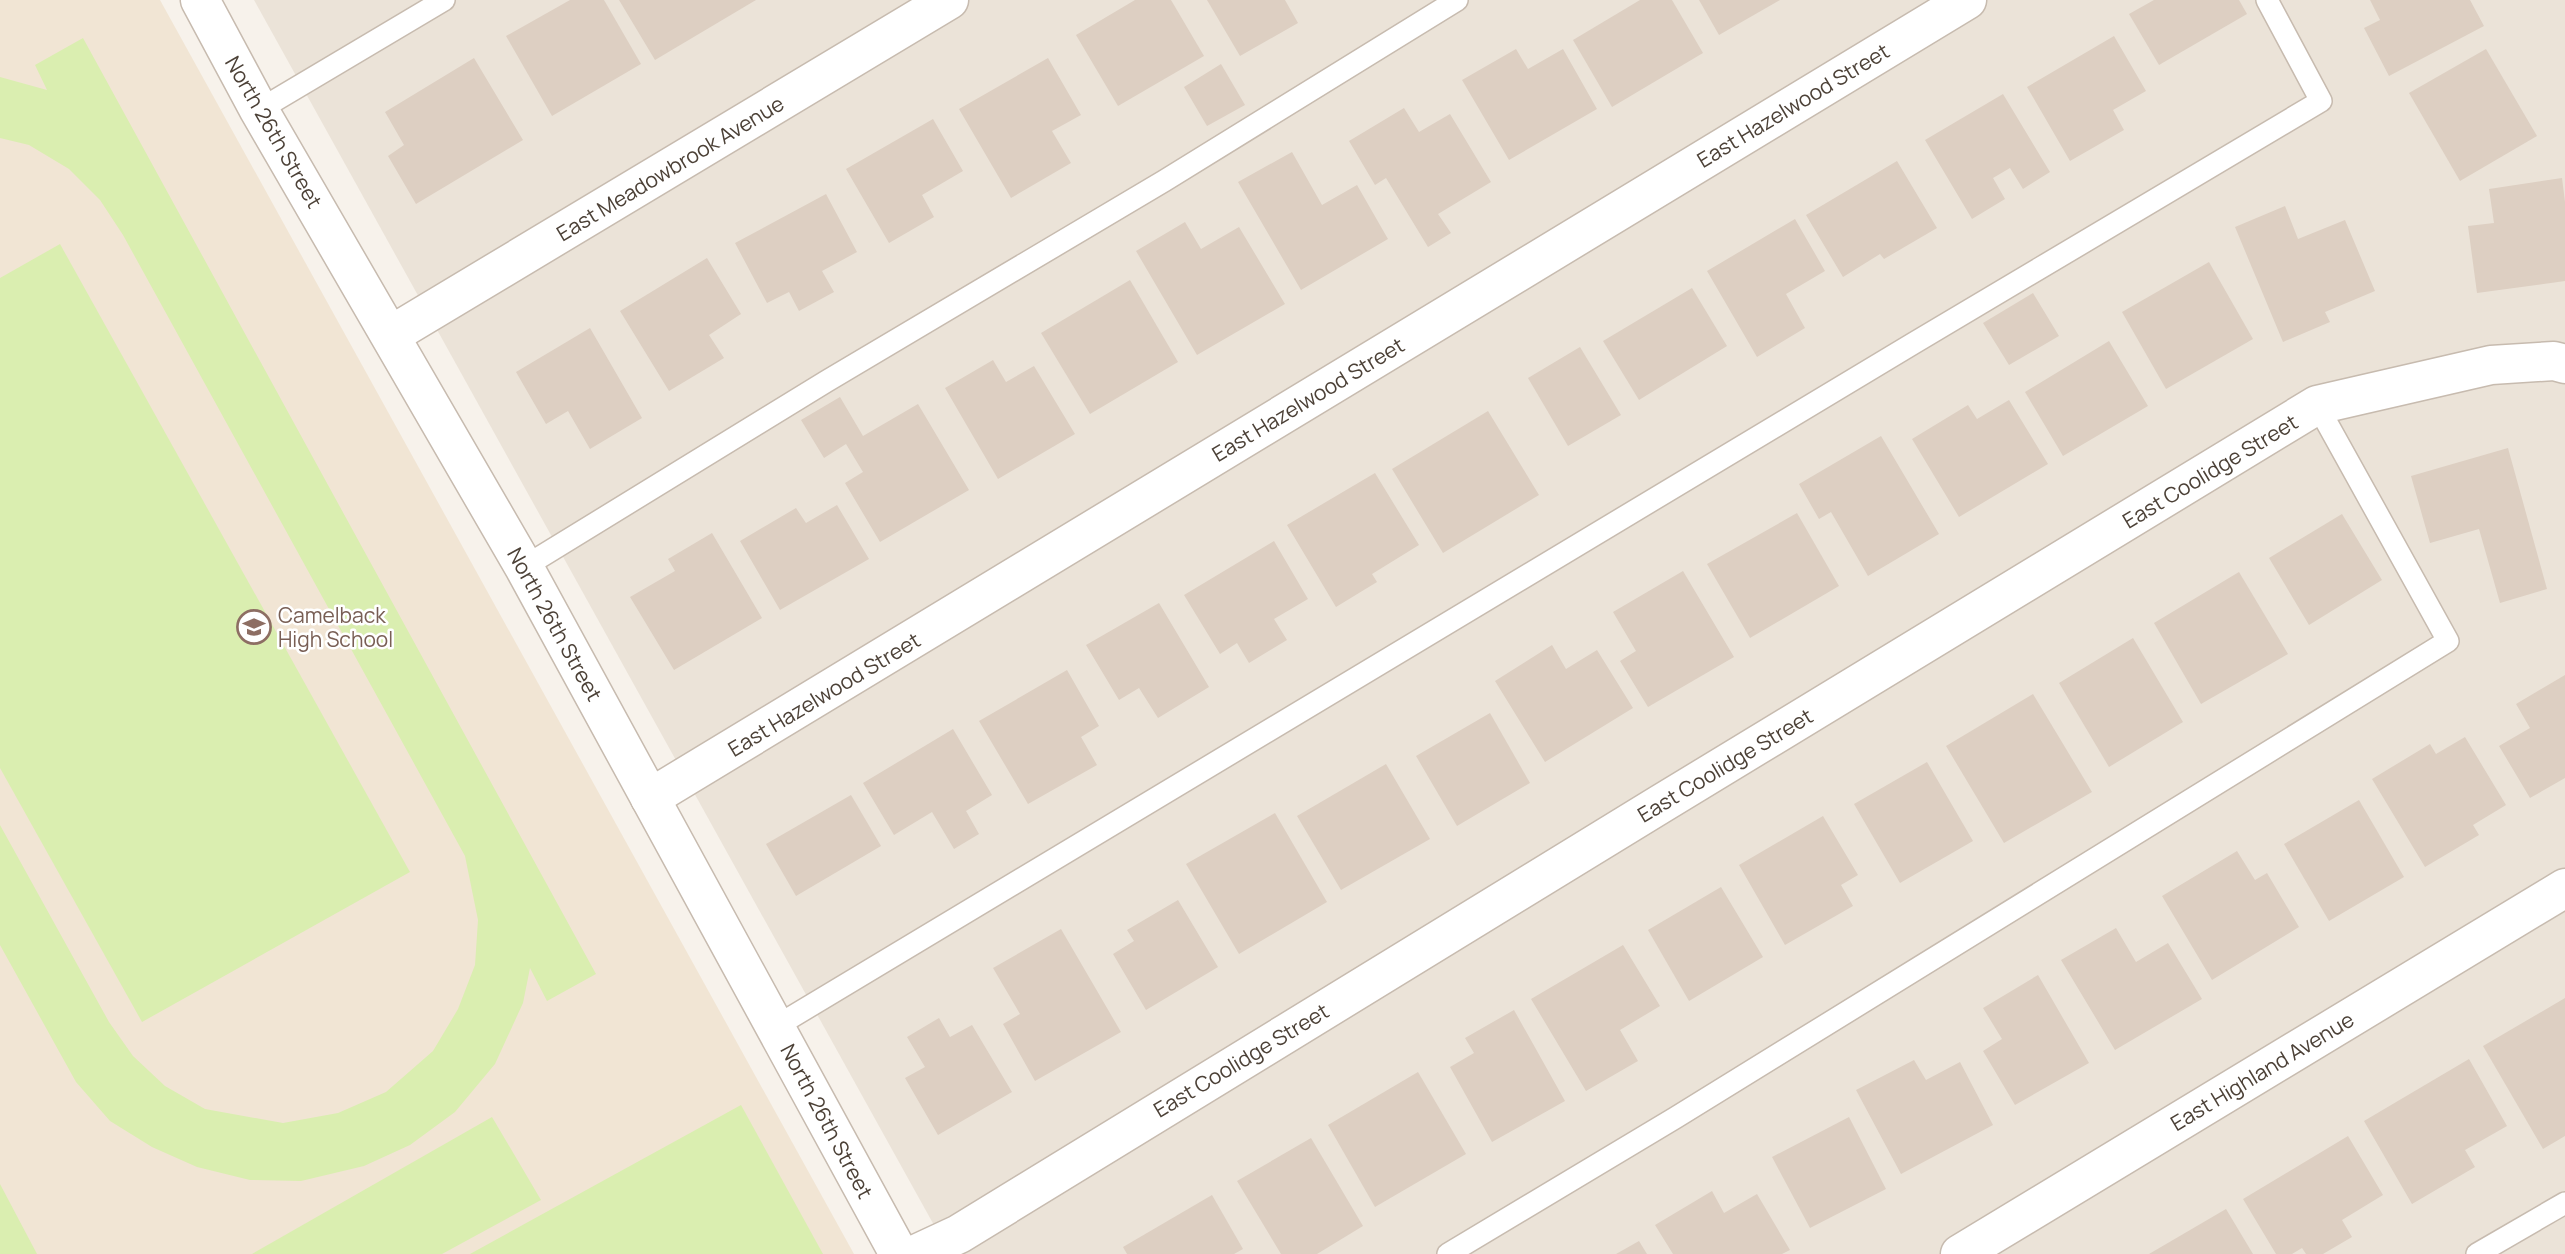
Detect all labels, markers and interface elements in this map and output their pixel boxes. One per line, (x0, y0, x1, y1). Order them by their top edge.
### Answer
street label: East Hazelwood Street (1692, 36, 1894, 174)
street label: North 26th Street (219, 51, 329, 213)
street label: East Meadowbrook Avenue (551, 89, 789, 247)
street label: East Hazelwood Street (1207, 330, 1409, 468)
street label: East Coolidge Street (2117, 407, 2303, 535)
street label: North 26th Street (501, 542, 609, 706)
place label: Camelback High School (278, 601, 393, 653)
school or university icon: Camelback High School (235, 608, 273, 646)
street label: East Hazelwood Street (723, 625, 925, 763)
street label: East Coolidge Street (1632, 701, 1818, 829)
street label: East Coolidge Street (1148, 996, 1334, 1124)
street label: East Highland Avenue (2165, 1005, 2359, 1137)
street label: North 26th Street (774, 1039, 880, 1203)

